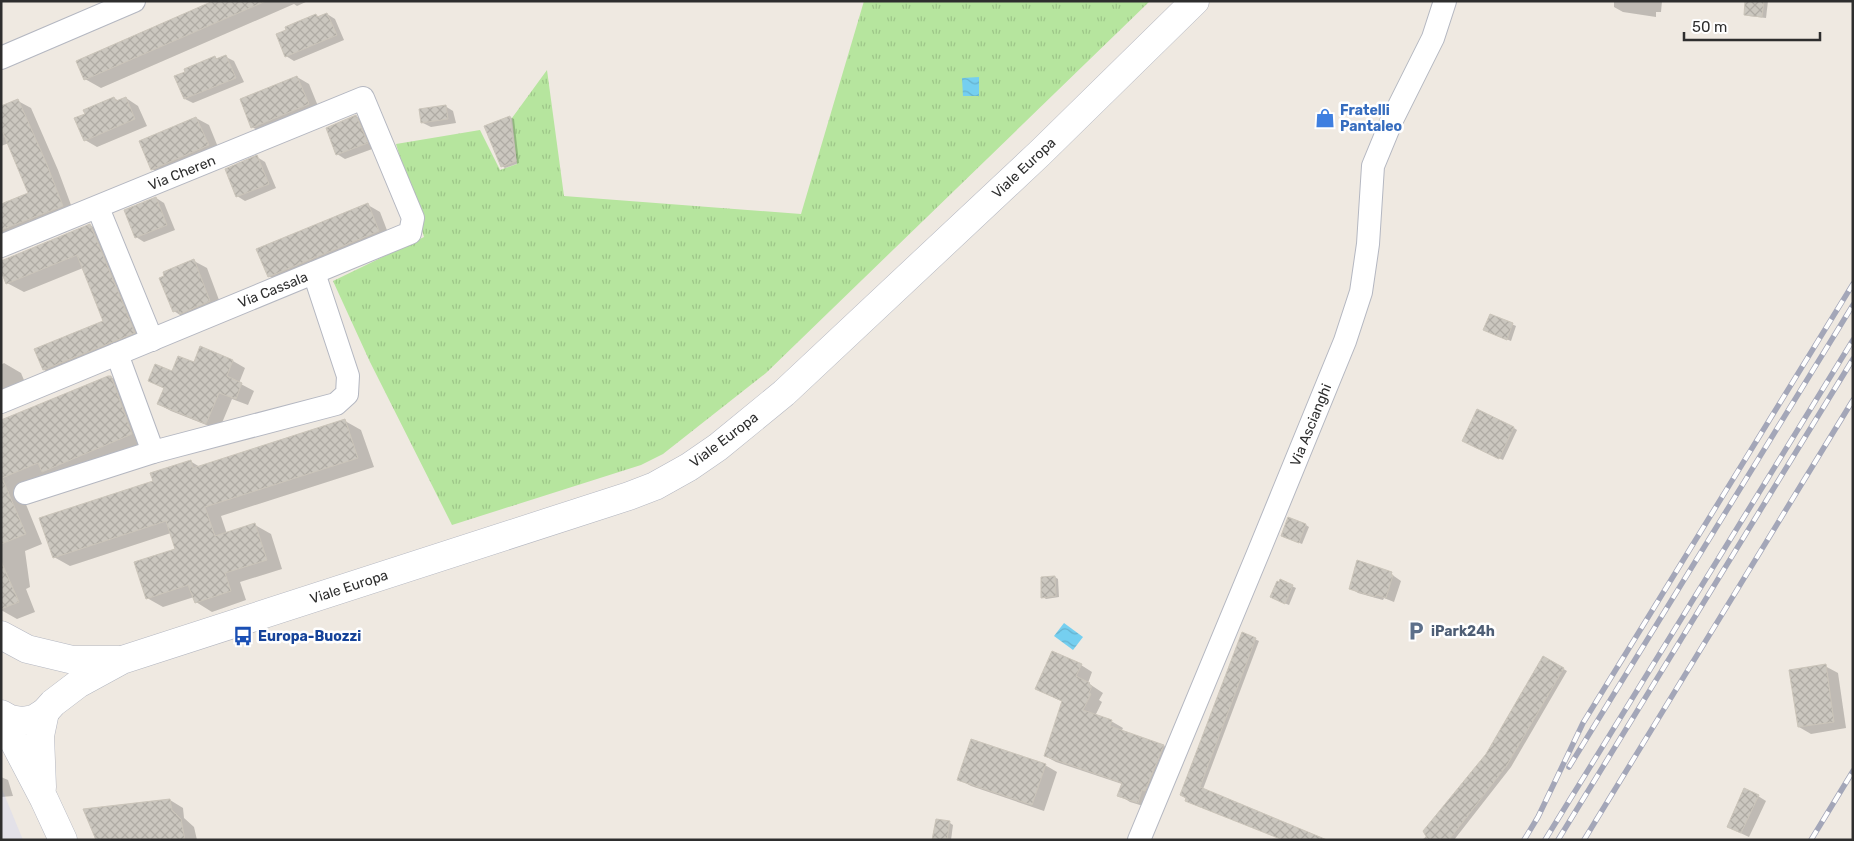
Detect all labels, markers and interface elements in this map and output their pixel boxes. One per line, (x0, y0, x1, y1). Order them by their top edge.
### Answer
scale bar (1684, 10, 1820, 42)
text: 50 m (1692, 18, 1727, 36)
place label: Fratelli Pantaleo (1340, 102, 1402, 135)
shop icon: Fratelli Pantaleo (1314, 107, 1336, 129)
street label: Viale Europa (989, 134, 1059, 202)
street label: Via Cheren (146, 152, 218, 194)
street label: Via Cassala (236, 268, 310, 312)
street label: Via Ascianghi (1287, 381, 1335, 469)
street label: Viale Europa (687, 409, 761, 471)
street label: Viale Europa (308, 566, 390, 608)
parking icon: iPark24h (1405, 620, 1427, 642)
place label: iPark24h (1431, 623, 1495, 640)
bus stop icon: Europa-Buozzi (232, 625, 254, 647)
place label: Europa-Buozzi (258, 628, 361, 645)

